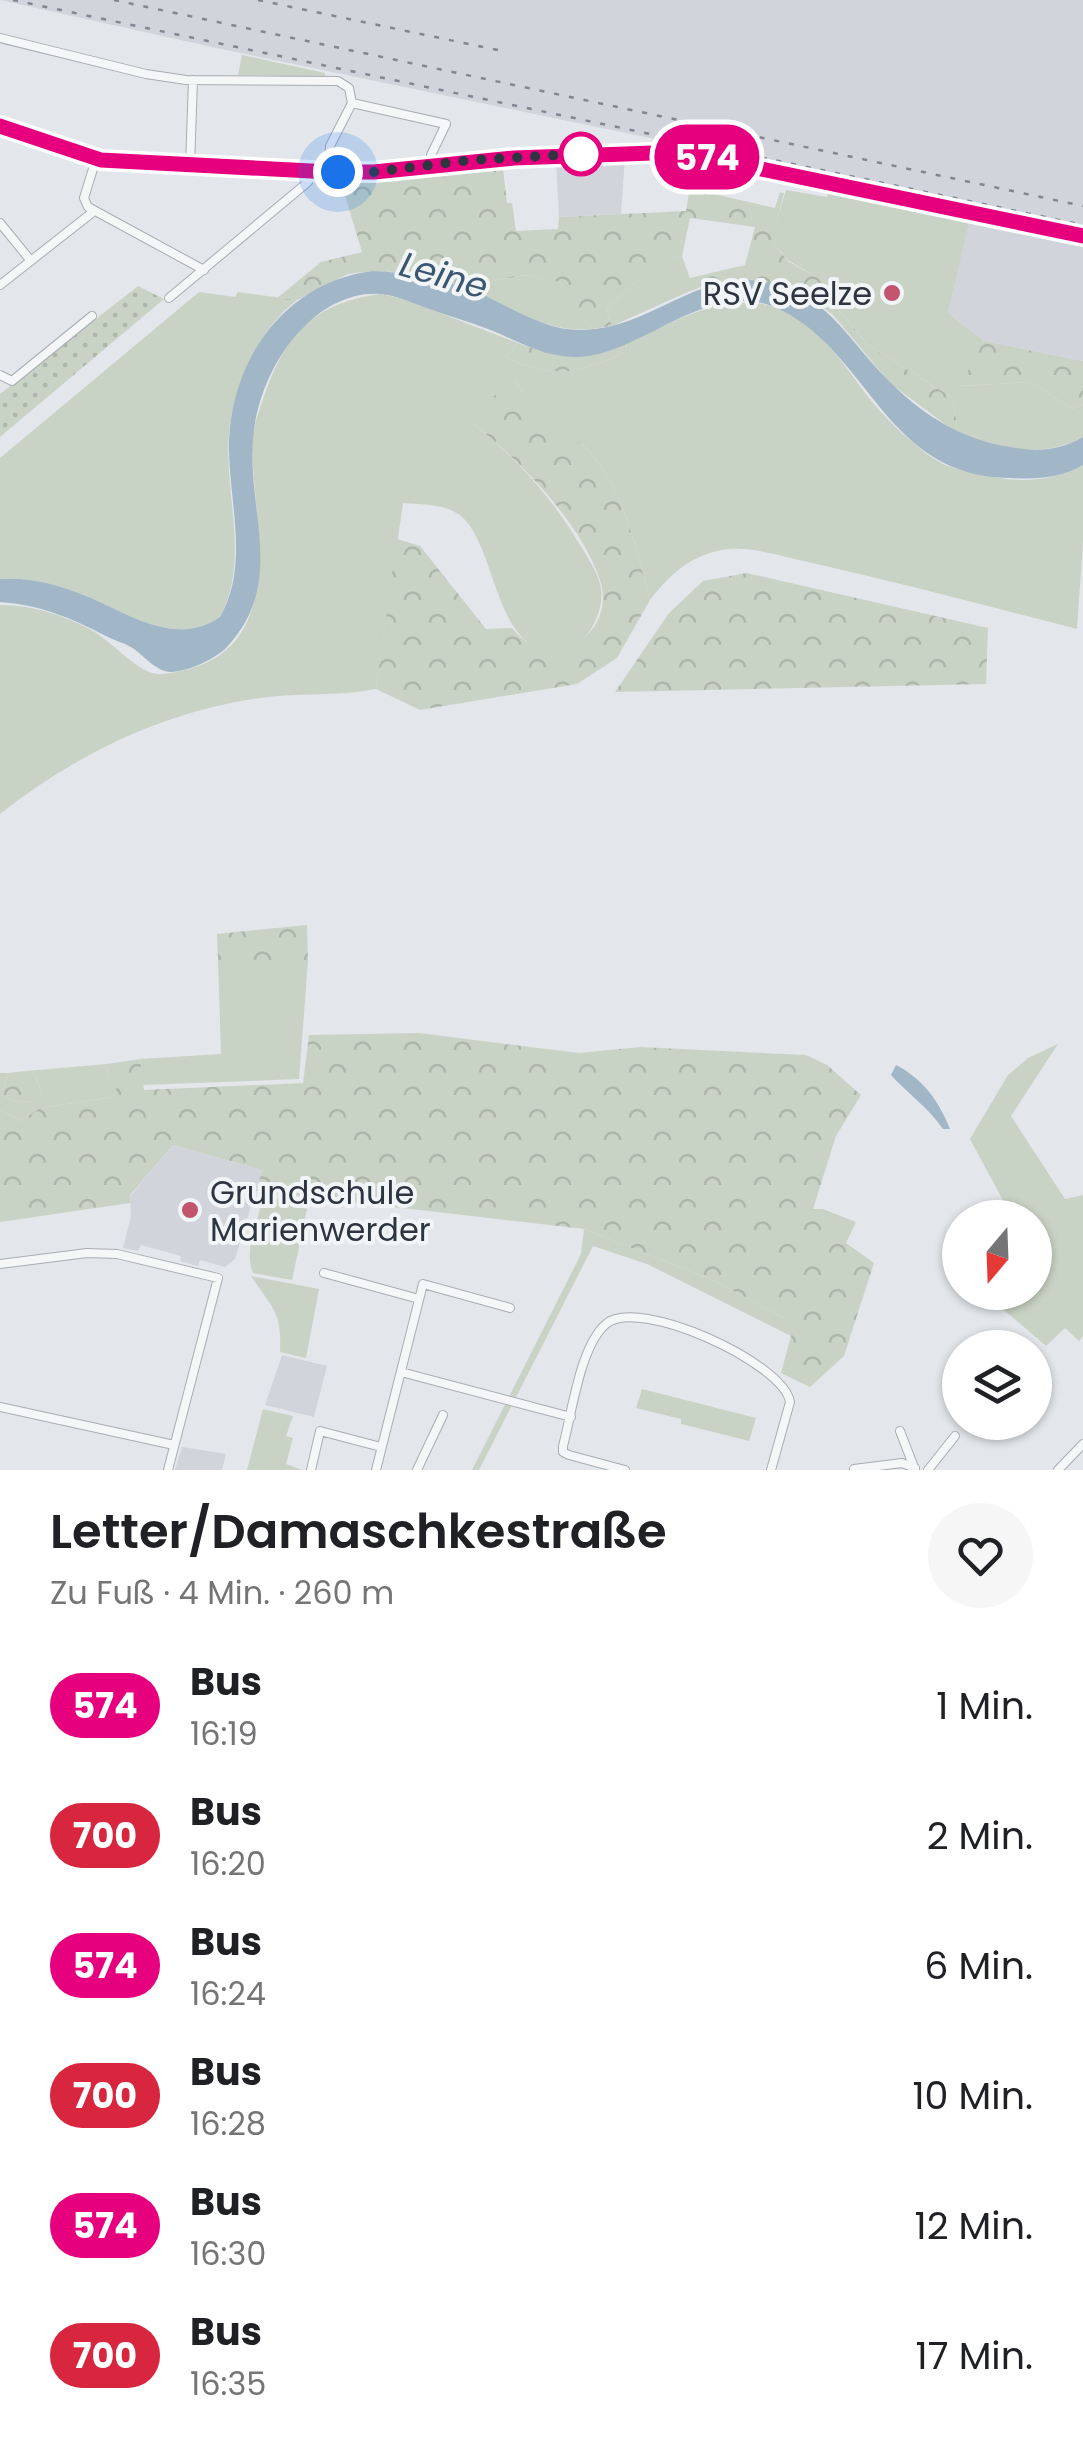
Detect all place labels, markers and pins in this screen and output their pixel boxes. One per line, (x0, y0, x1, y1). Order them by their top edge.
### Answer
unlabelled marker (560, 133, 602, 175)
place label: RSV Seelze (703, 271, 872, 316)
marker: RSV Seelze (881, 282, 903, 304)
place label: Grundschule Marienwerder (210, 1170, 431, 1252)
marker: Grundschule Marienwerder (179, 1199, 201, 1221)

